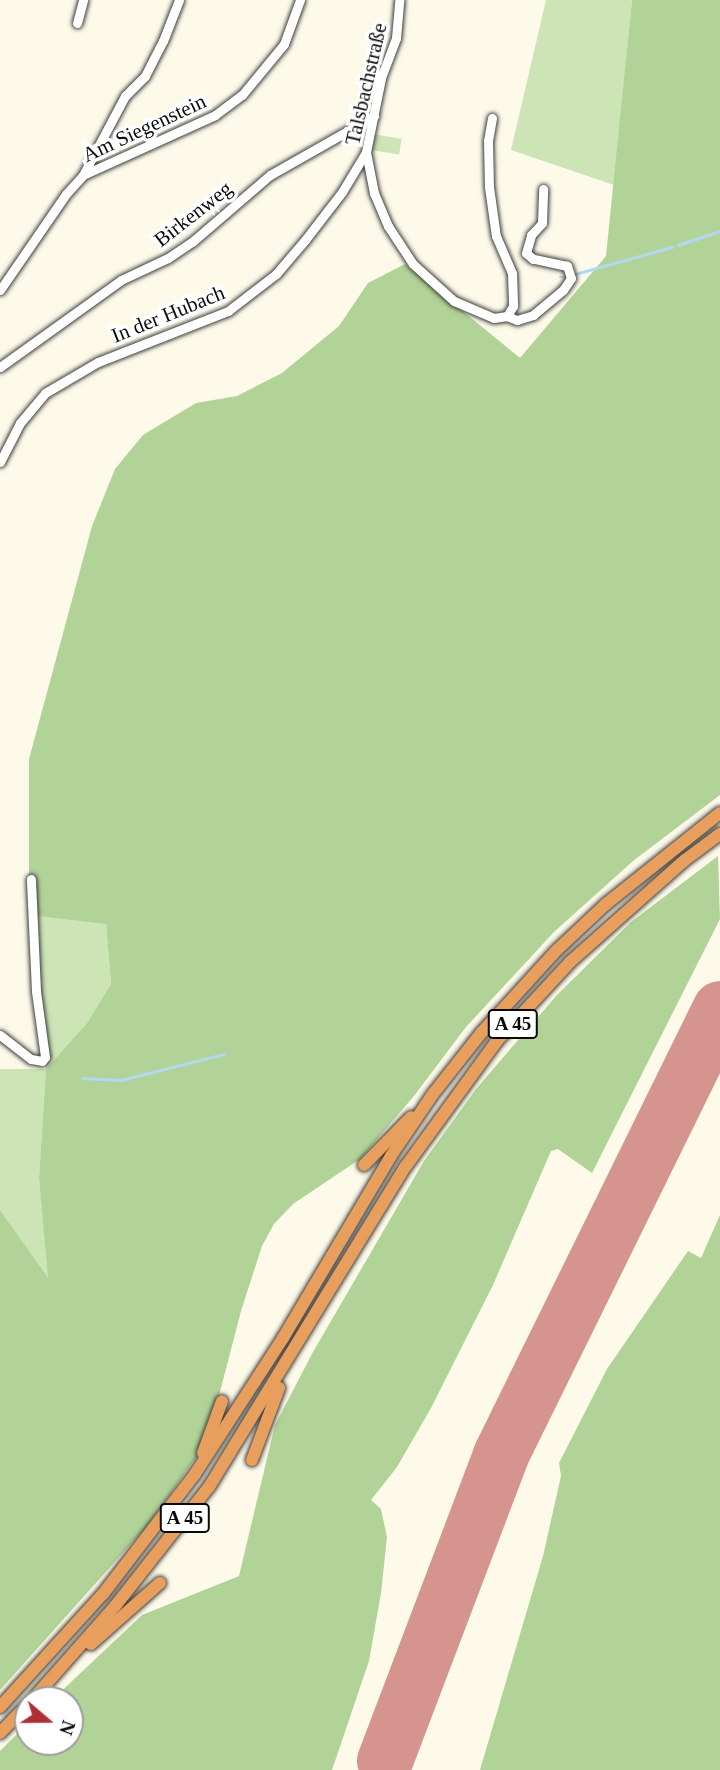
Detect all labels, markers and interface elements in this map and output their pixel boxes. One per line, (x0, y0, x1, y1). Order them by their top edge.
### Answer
street label: Talsbachstraße (340, 21, 392, 147)
street label: Am Siegenstein (78, 88, 210, 168)
street label: Birkenweg (149, 176, 237, 252)
street label: In der Hubach (108, 280, 228, 348)
road number: A 45 (487, 1008, 539, 1040)
road number: A 45 (159, 1502, 211, 1534)
north arrow (14, 1686, 84, 1756)
text: N (55, 1718, 80, 1738)

